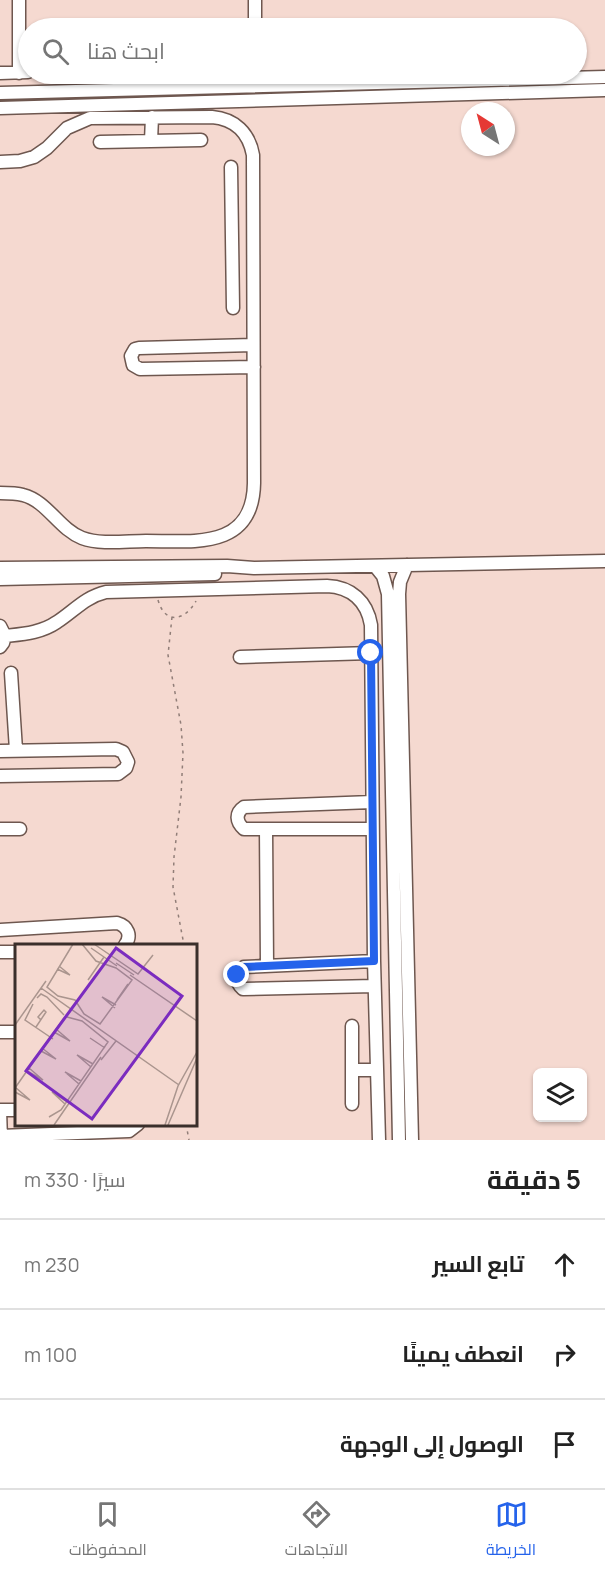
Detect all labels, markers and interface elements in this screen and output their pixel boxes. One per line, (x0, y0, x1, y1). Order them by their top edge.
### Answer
search box (18, 18, 587, 84)
icon: search (39, 35, 72, 68)
text: ابحث هنا (87, 36, 165, 66)
north arrow (461, 102, 515, 156)
route start (357, 639, 383, 665)
inset map (15, 944, 196, 1125)
route end (223, 961, 249, 987)
map controls (533, 1068, 587, 1122)
button: layers (533, 1068, 587, 1122)
text: 5 دقيقة (487, 1161, 581, 1197)
text: سيرًا · 330 m (24, 1166, 126, 1193)
icon: ahead (548, 1248, 581, 1281)
text: تابع السير (432, 1249, 524, 1279)
text: 230 m (24, 1251, 80, 1278)
icon: right (548, 1338, 581, 1371)
text: انعطف يمينًا (402, 1339, 524, 1369)
text: 100 m (24, 1341, 77, 1368)
icon: arrive (548, 1428, 581, 1461)
text: الوصول إلى الوجهة (340, 1429, 524, 1459)
tab: المحفوظات (69, 1498, 147, 1564)
tab: الاتجاهات (285, 1498, 348, 1564)
tab: الخريطة (486, 1498, 536, 1564)

